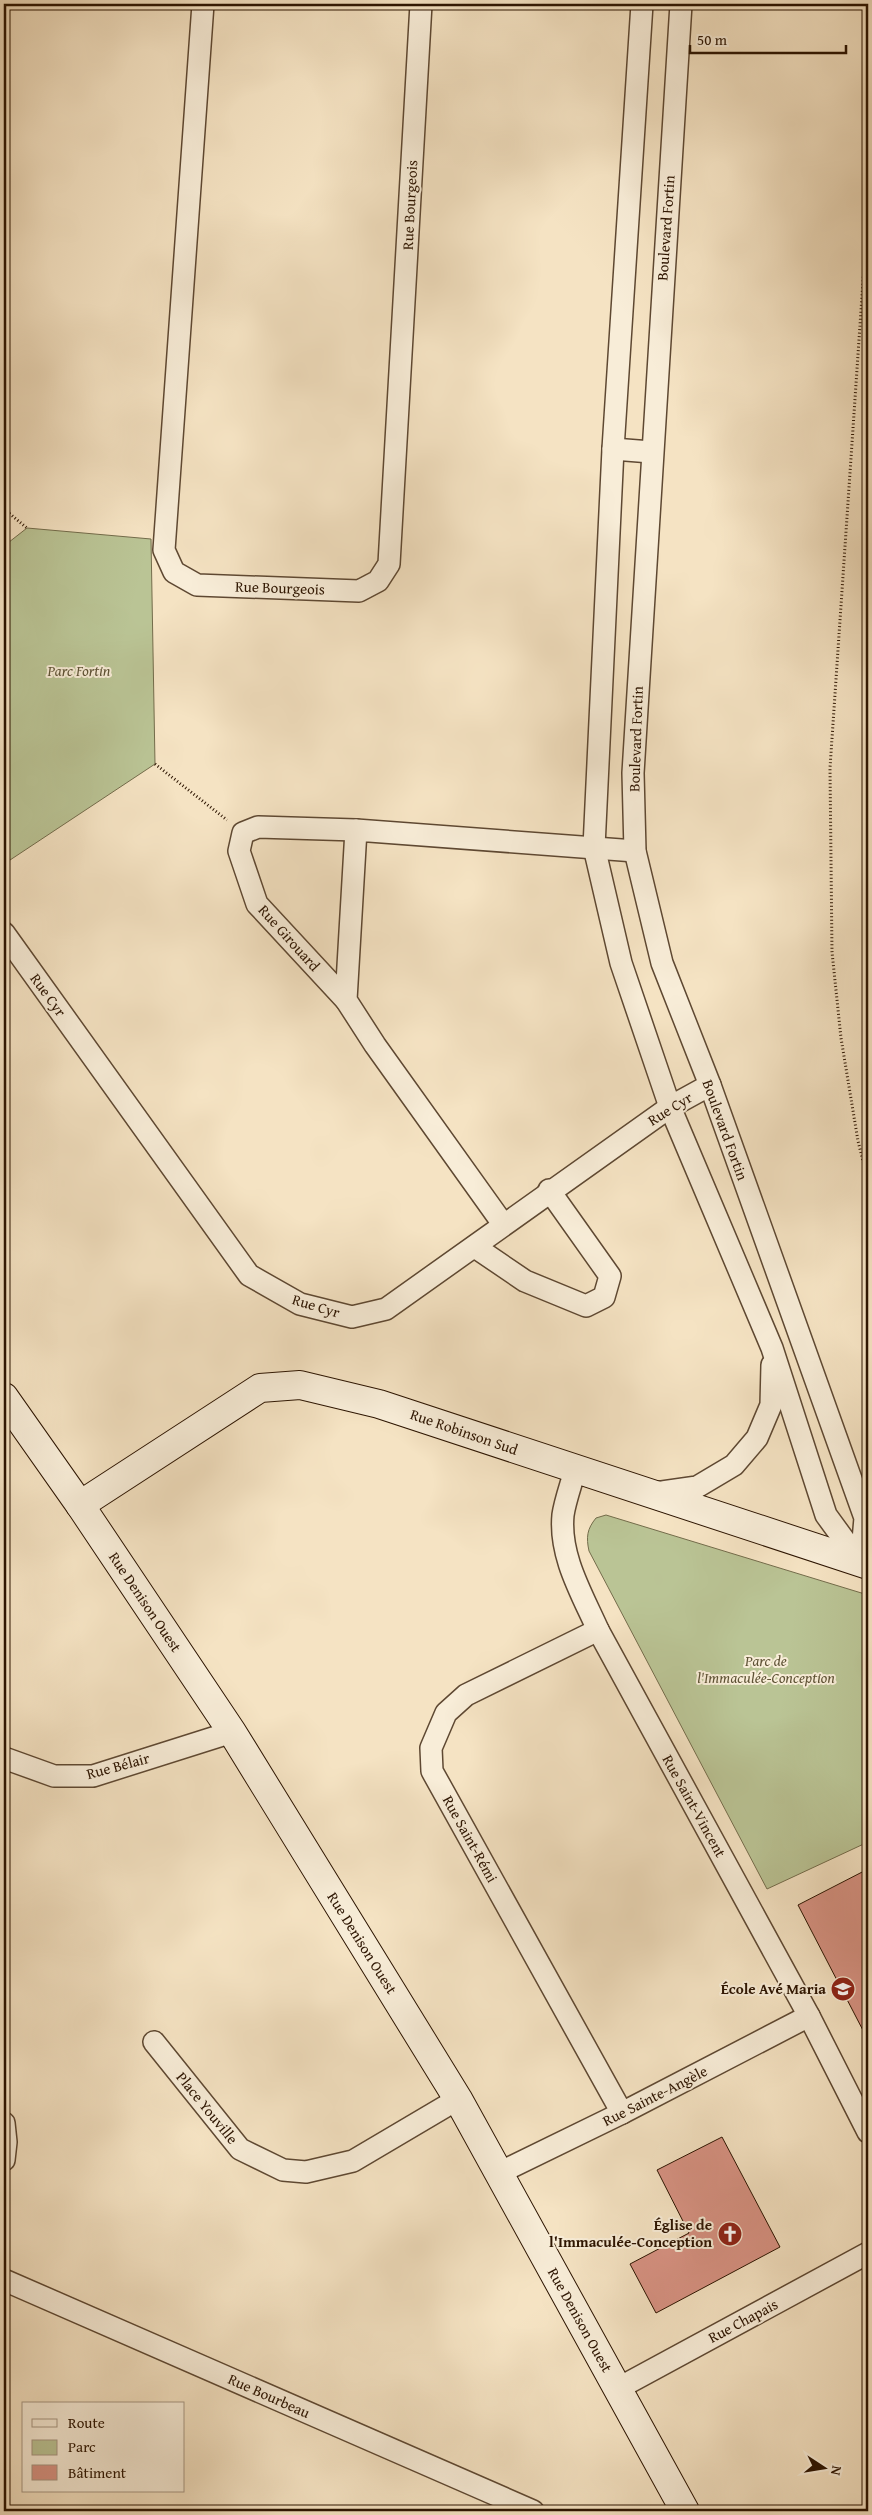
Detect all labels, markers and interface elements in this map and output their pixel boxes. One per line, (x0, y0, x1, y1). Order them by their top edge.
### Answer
scale bar (690, 22, 846, 54)
text: 50 m (697, 29, 728, 50)
street label: Rue Bourgeois (397, 160, 422, 250)
street label: Boulevard Fortin (651, 174, 680, 281)
street label: Rue Bourgeois (235, 575, 325, 600)
park label: Parc Fortin (47, 660, 111, 681)
street label: Boulevard Fortin (623, 685, 648, 792)
street label: Rue Girouard (254, 900, 325, 976)
street label: Rue Cyr (26, 969, 71, 1021)
street label: Boulevard Fortin (698, 1077, 754, 1184)
street label: Rue Cyr (643, 1087, 696, 1130)
street label: Rue Cyr (290, 1288, 343, 1323)
street label: Rue Robinson Sud (408, 1403, 521, 1460)
street label: Rue Denison Ouest (104, 1547, 187, 1657)
park label: Parc de l'Immaculée-Conception (697, 1650, 835, 1688)
street label: Rue Bélair (84, 1747, 152, 1784)
street label: Rue Saint-Vincent (658, 1751, 732, 1862)
street label: Rue Saint-Rémi (438, 1791, 503, 1886)
street label: Rue Denison Ouest (323, 1888, 403, 1998)
school or university icon: École Avé Maria (830, 1976, 856, 2002)
place label: École Avé Maria (721, 1978, 826, 1999)
street label: Rue Sainte-Angèle (599, 2060, 711, 2131)
street label: Place Youville (172, 2067, 243, 2148)
place label: Église de l'Immaculée-Conception (549, 2214, 712, 2252)
church icon: Église de l'Immaculée-Conception (717, 2221, 743, 2247)
street label: Rue Denison Ouest (543, 2264, 618, 2377)
street label: Rue Chapais (704, 2293, 781, 2348)
street label: Rue Bourbeau (225, 2368, 314, 2423)
legend (22, 2402, 185, 2492)
text: Route (68, 2412, 105, 2433)
text: Parc (68, 2436, 96, 2457)
north arrow (800, 2442, 850, 2492)
text: Bâtiment (68, 2462, 127, 2483)
text: N (826, 2464, 847, 2478)

